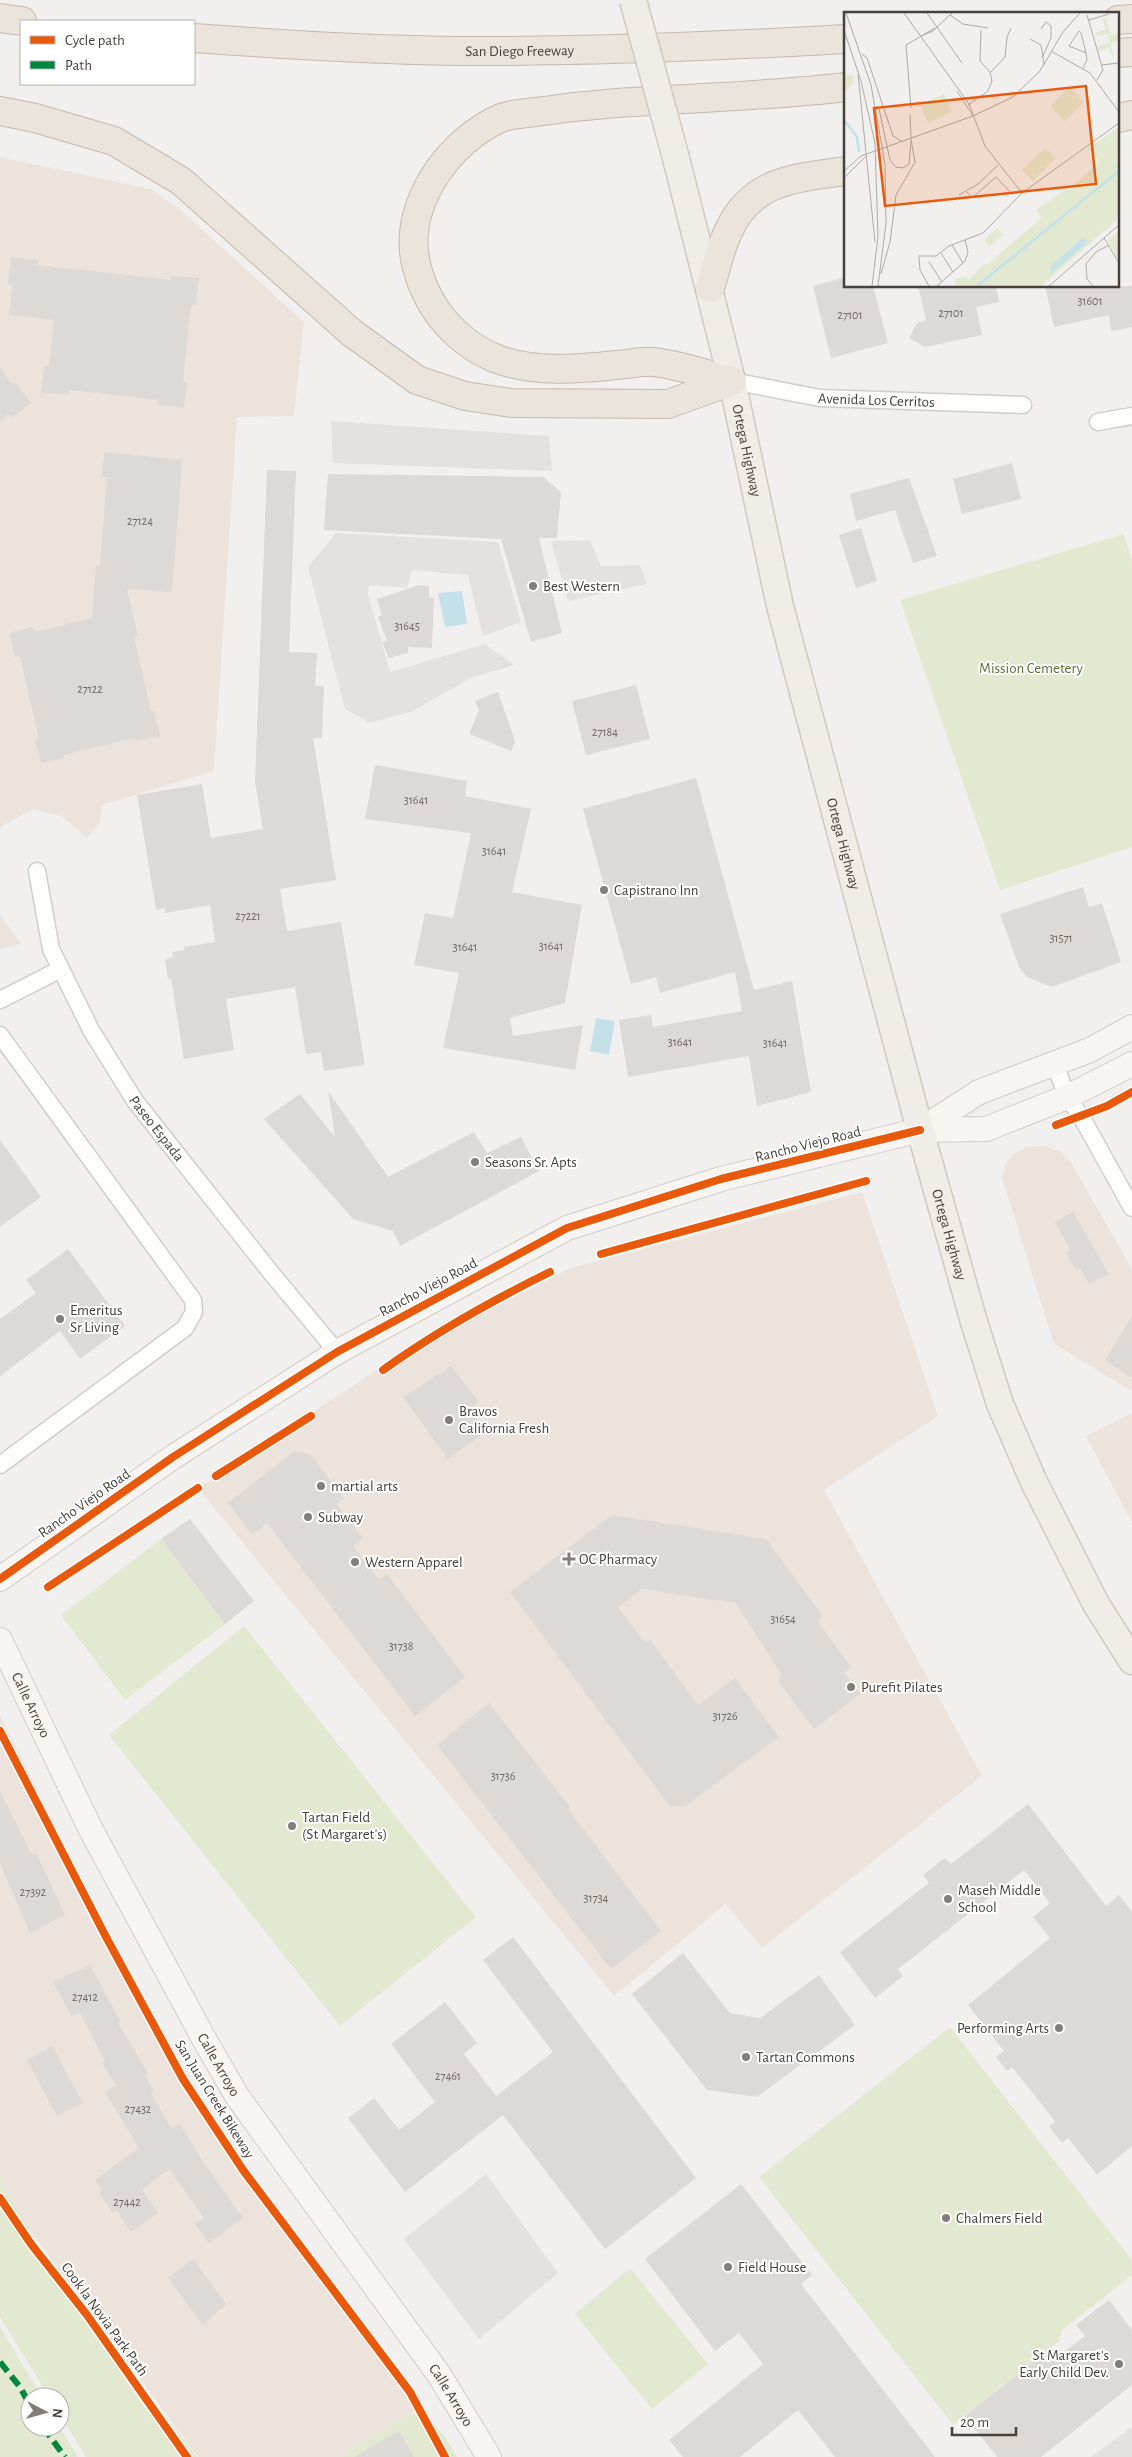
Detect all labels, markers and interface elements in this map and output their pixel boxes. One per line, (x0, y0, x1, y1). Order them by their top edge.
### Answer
inset map (844, 12, 1120, 288)
legend (20, 20, 195, 85)
text: Cycle path (65, 33, 125, 48)
street label: San Diego Freeway (465, 43, 575, 59)
text: Path (65, 58, 92, 73)
house number: 31601 (1077, 295, 1103, 307)
house number: 27101 (938, 307, 964, 319)
house number: 27101 (837, 309, 863, 321)
street label: Avenida Los Cerritos (818, 391, 935, 410)
street label: Ortega Highway (729, 403, 764, 499)
house number: 27124 (127, 515, 153, 527)
place label: Best Western (543, 579, 620, 594)
marker: Best Western (527, 580, 539, 592)
house number: 31645 (394, 620, 420, 632)
park label: Mission Cemetery (979, 661, 1084, 676)
house number: 27122 (77, 683, 103, 695)
house number: 27184 (592, 726, 618, 738)
house number: 31641 (404, 794, 428, 806)
street label: Ortega Highway (824, 796, 863, 892)
house number: 31641 (482, 845, 506, 857)
place label: Capistrano Inn (614, 883, 699, 898)
marker: Capistrano Inn (598, 884, 610, 896)
house number: 27221 (235, 910, 261, 922)
house number: 31571 (1049, 932, 1073, 944)
house number: 31641 (539, 940, 563, 952)
house number: 31641 (453, 941, 477, 953)
house number: 31641 (668, 1036, 692, 1048)
house number: 31641 (763, 1037, 787, 1049)
street label: Paseo Espada (126, 1093, 187, 1164)
street label: Rancho Viejo Road (754, 1124, 863, 1165)
place label: Seasons Sr. Apts (485, 1155, 577, 1170)
marker: Seasons Sr. Apts (469, 1156, 481, 1168)
street label: Ortega Highway (929, 1187, 969, 1283)
street label: Rancho Viejo Road (377, 1255, 480, 1320)
place label: Emeritus Sr Living (70, 1303, 122, 1335)
marker: Emeritus Sr Living (54, 1313, 66, 1325)
place label: Bravos California Fresh (459, 1404, 549, 1436)
marker: Bravos California Fresh (443, 1414, 455, 1426)
street label: Rancho Viejo Road (35, 1466, 133, 1541)
place label: martial arts (331, 1479, 398, 1494)
marker: martial arts (315, 1480, 327, 1492)
place label: Subway (318, 1510, 364, 1525)
marker: Subway (302, 1511, 314, 1523)
place label: OC Pharmacy (579, 1552, 658, 1567)
marker: OC Pharmacy (563, 1553, 575, 1565)
place label: Western Apparel (365, 1555, 463, 1570)
marker: Western Apparel (349, 1556, 361, 1568)
house number: 31654 (770, 1613, 796, 1625)
house number: 31738 (389, 1640, 414, 1652)
street label: Calle Arroyo (9, 1670, 53, 1740)
place label: Purefit Pilates (861, 1680, 943, 1695)
marker: Purefit Pilates (845, 1681, 857, 1693)
house number: 31726 (712, 1710, 738, 1722)
house number: 31736 (491, 1770, 516, 1782)
place label: Tartan Field (St Margaret's) (302, 1810, 387, 1842)
marker: Tartan Field (St Margaret's) (286, 1820, 298, 1832)
place label: Maseh Middle School (958, 1883, 1041, 1915)
house number: 27392 (20, 1886, 47, 1898)
house number: 31734 (584, 1892, 609, 1904)
marker: Maseh Middle School (942, 1893, 954, 1905)
house number: 27412 (72, 1991, 98, 2003)
place label: Performing Arts (957, 2021, 1049, 2036)
marker: Performing Arts (1053, 2022, 1065, 2034)
street label: Calle Arroyo (194, 2031, 243, 2099)
street label: San Juan Creek Bikeway (172, 2037, 257, 2162)
place label: Tartan Commons (756, 2050, 855, 2065)
marker: Tartan Commons (740, 2051, 752, 2063)
house number: 27461 (435, 2070, 461, 2082)
house number: 27432 (125, 2103, 152, 2115)
house number: 27442 (113, 2196, 141, 2208)
place label: Chalmers Field (956, 2211, 1043, 2226)
marker: Chalmers Field (940, 2212, 952, 2224)
street label: Cook la Novia Park Path (58, 2260, 151, 2379)
place label: Field House (738, 2260, 807, 2275)
marker: Field House (722, 2261, 734, 2273)
place label: St Margaret's Early Child Dev. (1019, 2348, 1109, 2380)
marker: St Margaret's Early Child Dev. (1113, 2358, 1125, 2370)
street label: Calle Arroyo (426, 2361, 476, 2429)
north arrow (20, 2387, 70, 2437)
scale bar (952, 2404, 1016, 2436)
text: N (49, 2408, 64, 2419)
text: 20 m (960, 2415, 989, 2430)

